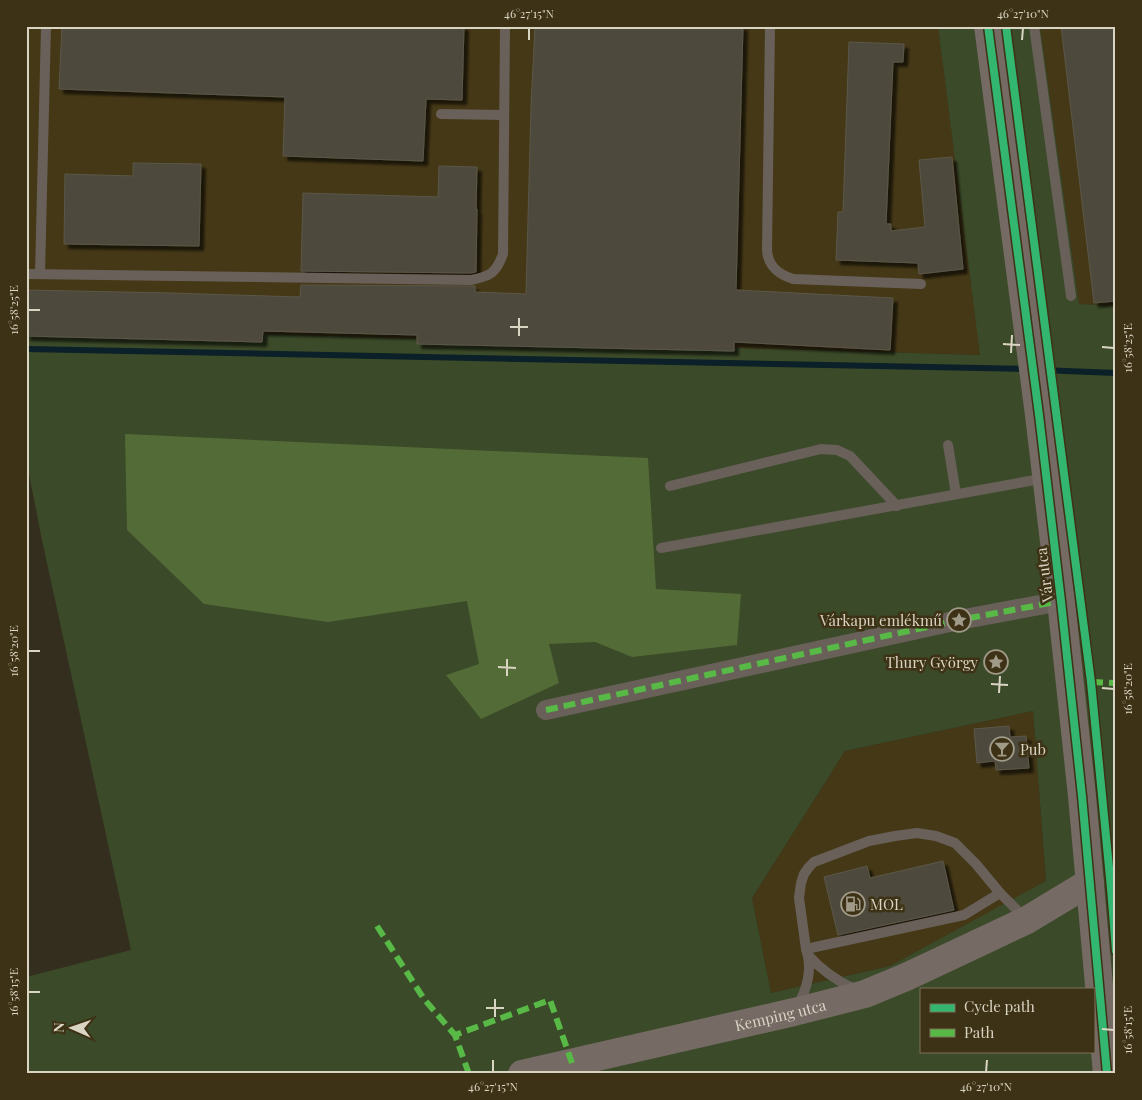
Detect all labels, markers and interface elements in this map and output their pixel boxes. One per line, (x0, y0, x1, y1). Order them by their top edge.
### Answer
text: 46°27'15"N (504, 5, 555, 21)
text: 46°27'10"N (997, 5, 1050, 21)
text: 16°58'25"E (5, 285, 21, 335)
text: 16°58'25"E (1119, 323, 1135, 373)
street label: Vár utca (1031, 546, 1057, 604)
place icon: Várkapu emlékmű (946, 607, 972, 633)
place label: Várkapu emlékmű (819, 610, 942, 630)
text: 16°58'20"E (5, 625, 21, 677)
place icon: Thury György (983, 649, 1009, 675)
place label: Thury György (886, 652, 978, 672)
text: 16°58'20"E (1119, 663, 1135, 715)
bar icon: Pub (989, 736, 1015, 762)
place label: Pub (1020, 739, 1046, 759)
fuel station icon: MOL (840, 891, 866, 917)
place label: MOL (870, 894, 903, 914)
text: 16°58'15"E (5, 968, 21, 1016)
legend (920, 988, 1094, 1052)
street label: Kemping utca (733, 994, 829, 1035)
text: Cycle path (964, 996, 1035, 1016)
north arrow (48, 1002, 98, 1052)
text: 16°58'15"E (1119, 1006, 1135, 1054)
text: N (49, 1022, 68, 1033)
text: Path (964, 1022, 994, 1042)
text: 46°27'15"N (468, 1078, 519, 1094)
text: 46°27'10"N (960, 1078, 1013, 1094)

